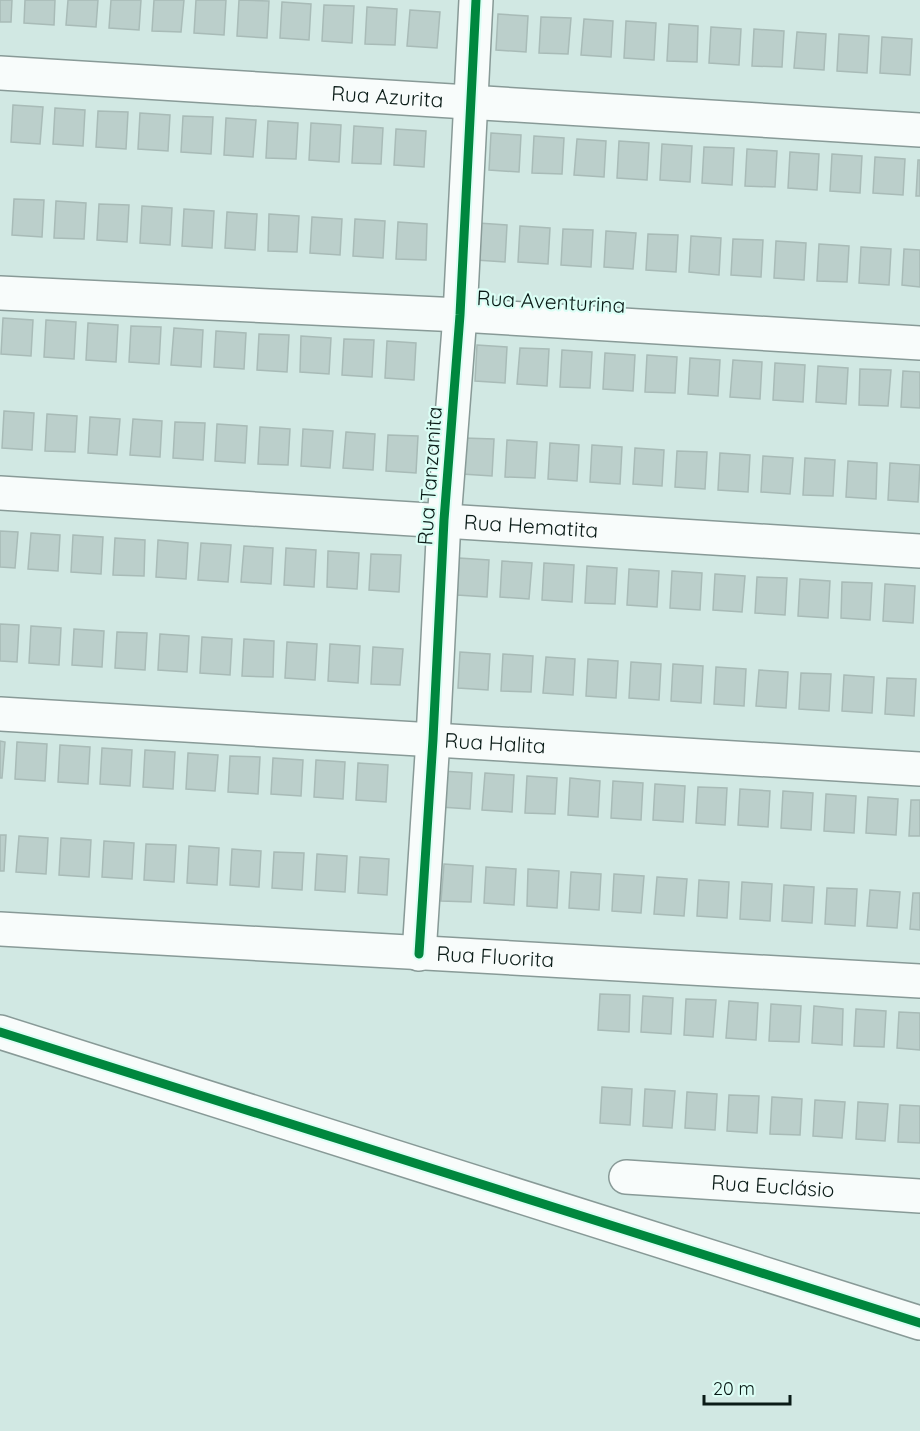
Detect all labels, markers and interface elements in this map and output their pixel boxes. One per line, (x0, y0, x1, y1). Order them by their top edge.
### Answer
street label: Rua Azurita (330, 80, 444, 112)
street label: Rua Aventurina (476, 284, 626, 318)
street label: Rua Tanzanita (411, 406, 447, 546)
street label: Rua Hematita (463, 508, 599, 543)
street label: Rua Halita (444, 727, 547, 759)
street label: Rua Fluorita (436, 940, 555, 972)
street label: Rua Euclásio (710, 1169, 835, 1202)
scale bar (704, 1368, 790, 1406)
text: 20 m (713, 1377, 755, 1400)

